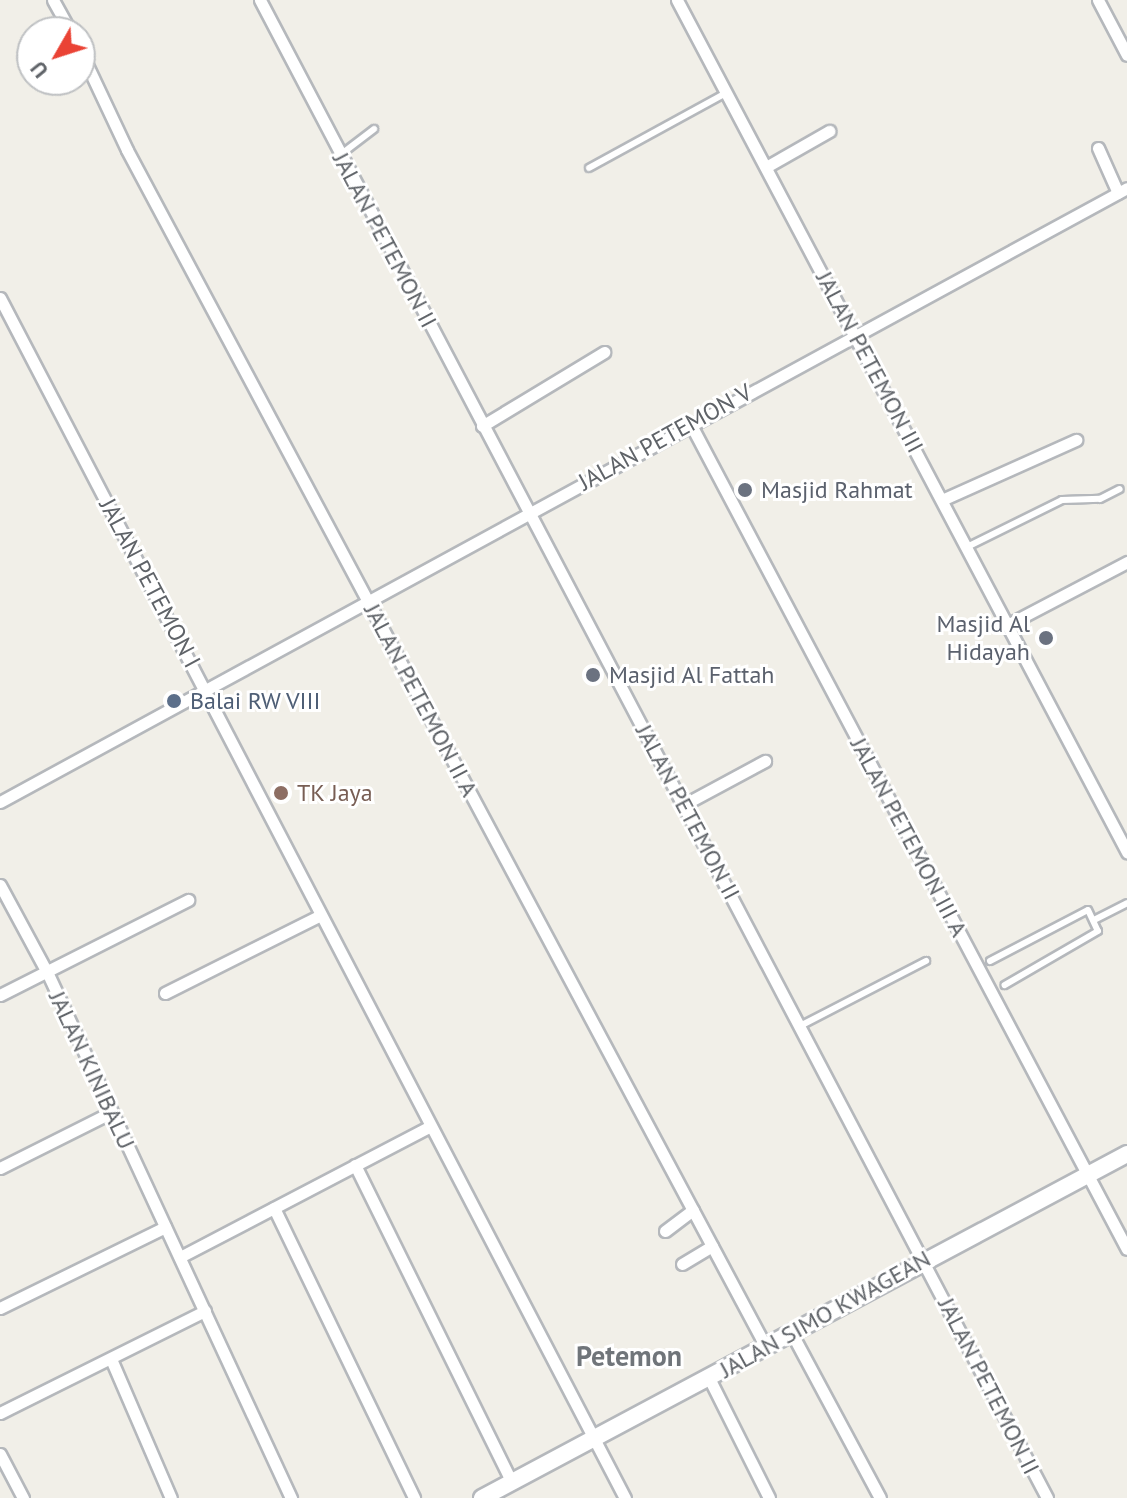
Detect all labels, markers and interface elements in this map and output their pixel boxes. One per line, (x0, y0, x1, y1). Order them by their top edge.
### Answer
north arrow (16, 16, 96, 96)
text: U (24, 56, 54, 84)
street label: JALAN PETEMON II (327, 147, 443, 333)
street label: JALAN PETEMON III (810, 266, 930, 458)
street label: JALAN PETEMON V (573, 377, 757, 497)
place label: Masjid Rahmat (761, 476, 913, 504)
marker: Masjid Rahmat (736, 481, 754, 499)
street label: JALAN PETEMON I (93, 493, 207, 673)
street label: JALAN PETEMON II A (358, 598, 484, 802)
place label: Masjid Al Hidayah (936, 610, 1030, 666)
marker: Masjid Al Hidayah (1037, 629, 1055, 647)
place label: Masjid Al Fattah (609, 661, 775, 689)
marker: Masjid Al Fattah (584, 666, 602, 684)
place label: Balai RW VIII (190, 687, 322, 715)
marker: Balai RW VIII (165, 692, 183, 710)
street label: JALAN PETEMON II (630, 719, 746, 905)
street label: JALAN PETEMON III A (844, 732, 974, 942)
place label: TK Jaya (297, 779, 373, 807)
marker: TK Jaya (272, 784, 290, 802)
street label: JALAN KINIBALU (43, 986, 141, 1154)
street label: JALAN SIMO KWAGEAN (714, 1244, 936, 1384)
street label: JALAN PETEMON II (932, 1293, 1046, 1479)
district label: Petemon (576, 1339, 682, 1373)

